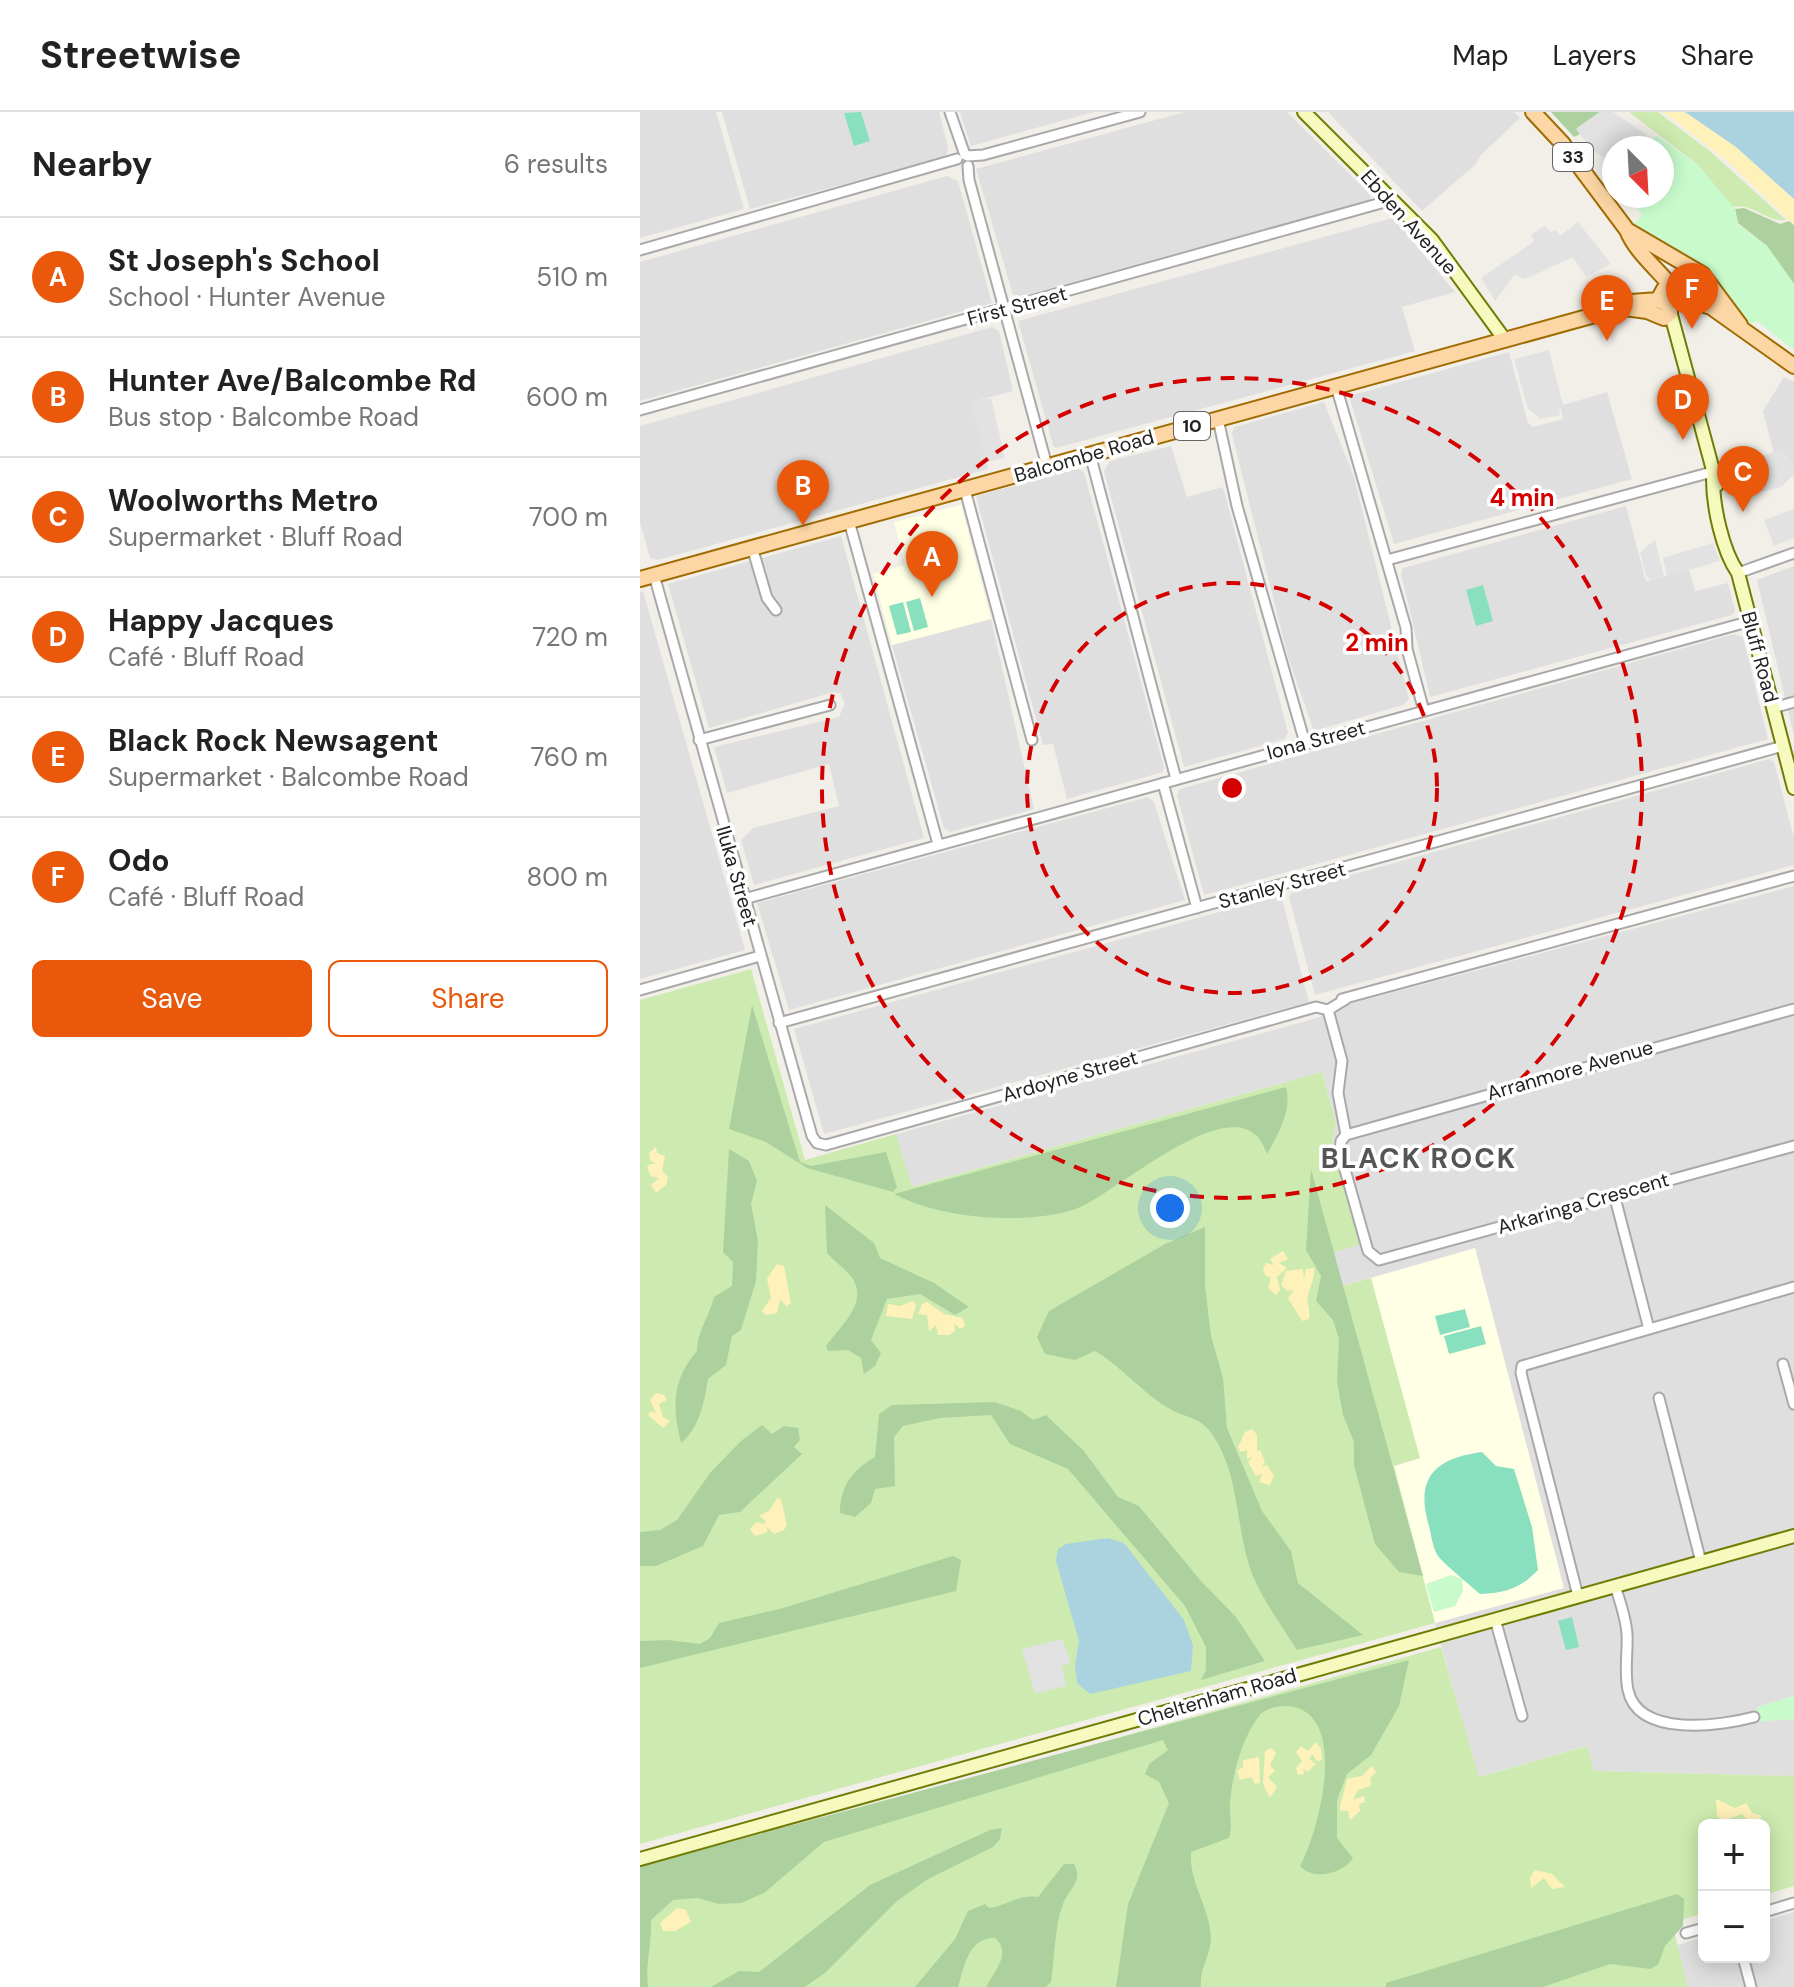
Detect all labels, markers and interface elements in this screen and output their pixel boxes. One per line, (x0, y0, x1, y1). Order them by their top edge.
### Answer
text: Streetwise (40, 30, 241, 80)
text: Map (1452, 37, 1509, 74)
text: Layers (1553, 37, 1637, 74)
text: Share (1681, 37, 1754, 74)
north arrow (1602, 136, 1674, 208)
text: Nearby (32, 142, 152, 187)
road number: 33 (1553, 143, 1593, 171)
text: 6 results (504, 147, 608, 181)
street label: Ebden Avenue (1355, 164, 1463, 280)
text: St Joseph's School (108, 241, 380, 280)
text: A (49, 260, 67, 294)
text: 510 m (536, 260, 608, 294)
pin: F (1666, 263, 1718, 329)
pin: E (1581, 275, 1633, 341)
text: School · Hunter Avenue (108, 280, 386, 314)
street label: First Street (964, 280, 1070, 332)
text: Hunter Ave/Balcombe Rd (108, 361, 476, 400)
pin: D (1657, 374, 1709, 440)
text: B (50, 380, 66, 414)
text: 600 m (526, 380, 608, 414)
text: Bus stop · Balcombe Road (108, 400, 419, 434)
road number: 10 (1174, 412, 1210, 440)
street label: Balcombe Road (1011, 424, 1157, 488)
pin: C (1717, 446, 1769, 512)
pin: B (777, 460, 829, 526)
text: Woolworths Metro (108, 481, 378, 520)
text: 4 min (1489, 482, 1555, 513)
text: C (48, 500, 68, 534)
text: 700 m (529, 500, 608, 534)
text: Supermarket · Bluff Road (108, 520, 403, 554)
pin: A (906, 531, 958, 597)
text: Happy Jacques (108, 601, 334, 640)
street label: Bluff Road (1735, 608, 1785, 706)
text: D (49, 620, 67, 654)
text: 720 m (532, 620, 608, 654)
text: 2 min (1345, 627, 1409, 658)
text: Café · Bluff Road (108, 640, 304, 674)
street label: Iona Street (1264, 714, 1368, 766)
text: Black Rock Newsagent (108, 721, 439, 760)
text: E (50, 740, 66, 774)
text: 760 m (531, 740, 608, 774)
text: Supermarket · Balcombe Road (108, 760, 469, 794)
centre of rings (1218, 774, 1246, 802)
street label: Iluka Street (710, 823, 764, 929)
text: Odo (108, 841, 169, 880)
street label: Stanley Street (1216, 856, 1348, 914)
text: F (51, 860, 65, 894)
text: 800 m (527, 860, 608, 894)
text: Café · Bluff Road (108, 880, 304, 914)
button: Save (32, 960, 312, 1037)
button: Share (328, 960, 608, 1037)
street label: Arranmore Avenue (1484, 1034, 1656, 1106)
street label: Ardoyne Street (999, 1044, 1141, 1108)
district label: BLACK ROCK (1321, 1140, 1517, 1177)
street label: Arkaringa Crescent (1494, 1166, 1672, 1240)
your location (1150, 1188, 1190, 1228)
street label: Cheltenham Road (1135, 1662, 1299, 1732)
map controls (1698, 1819, 1770, 1963)
button: + (1698, 1819, 1770, 1891)
button: − (1698, 1891, 1770, 1963)

